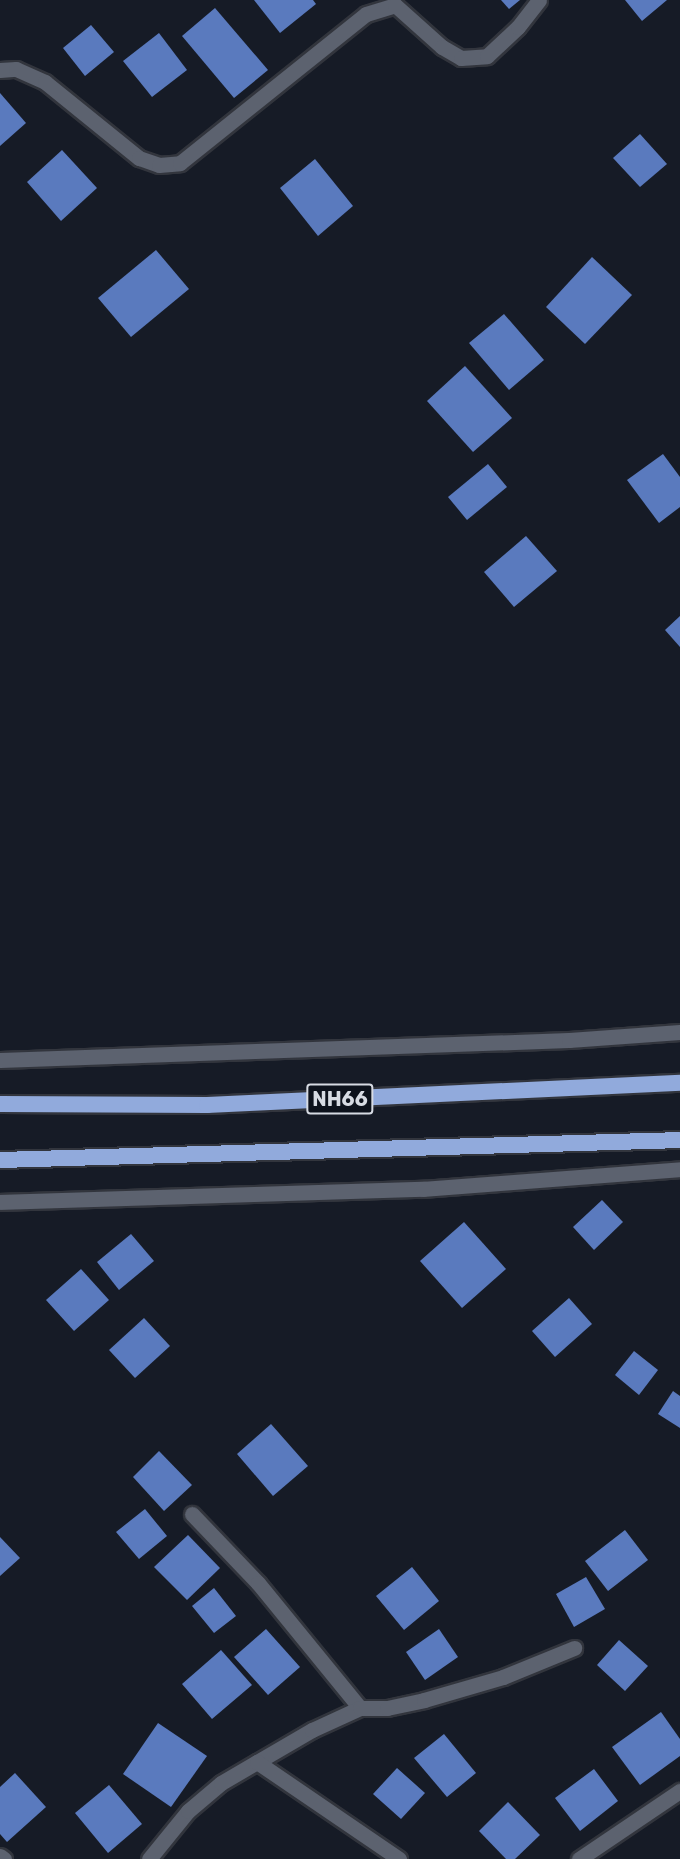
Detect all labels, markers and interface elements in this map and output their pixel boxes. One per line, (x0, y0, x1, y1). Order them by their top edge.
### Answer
road number: NH66 (306, 1082, 374, 1116)

